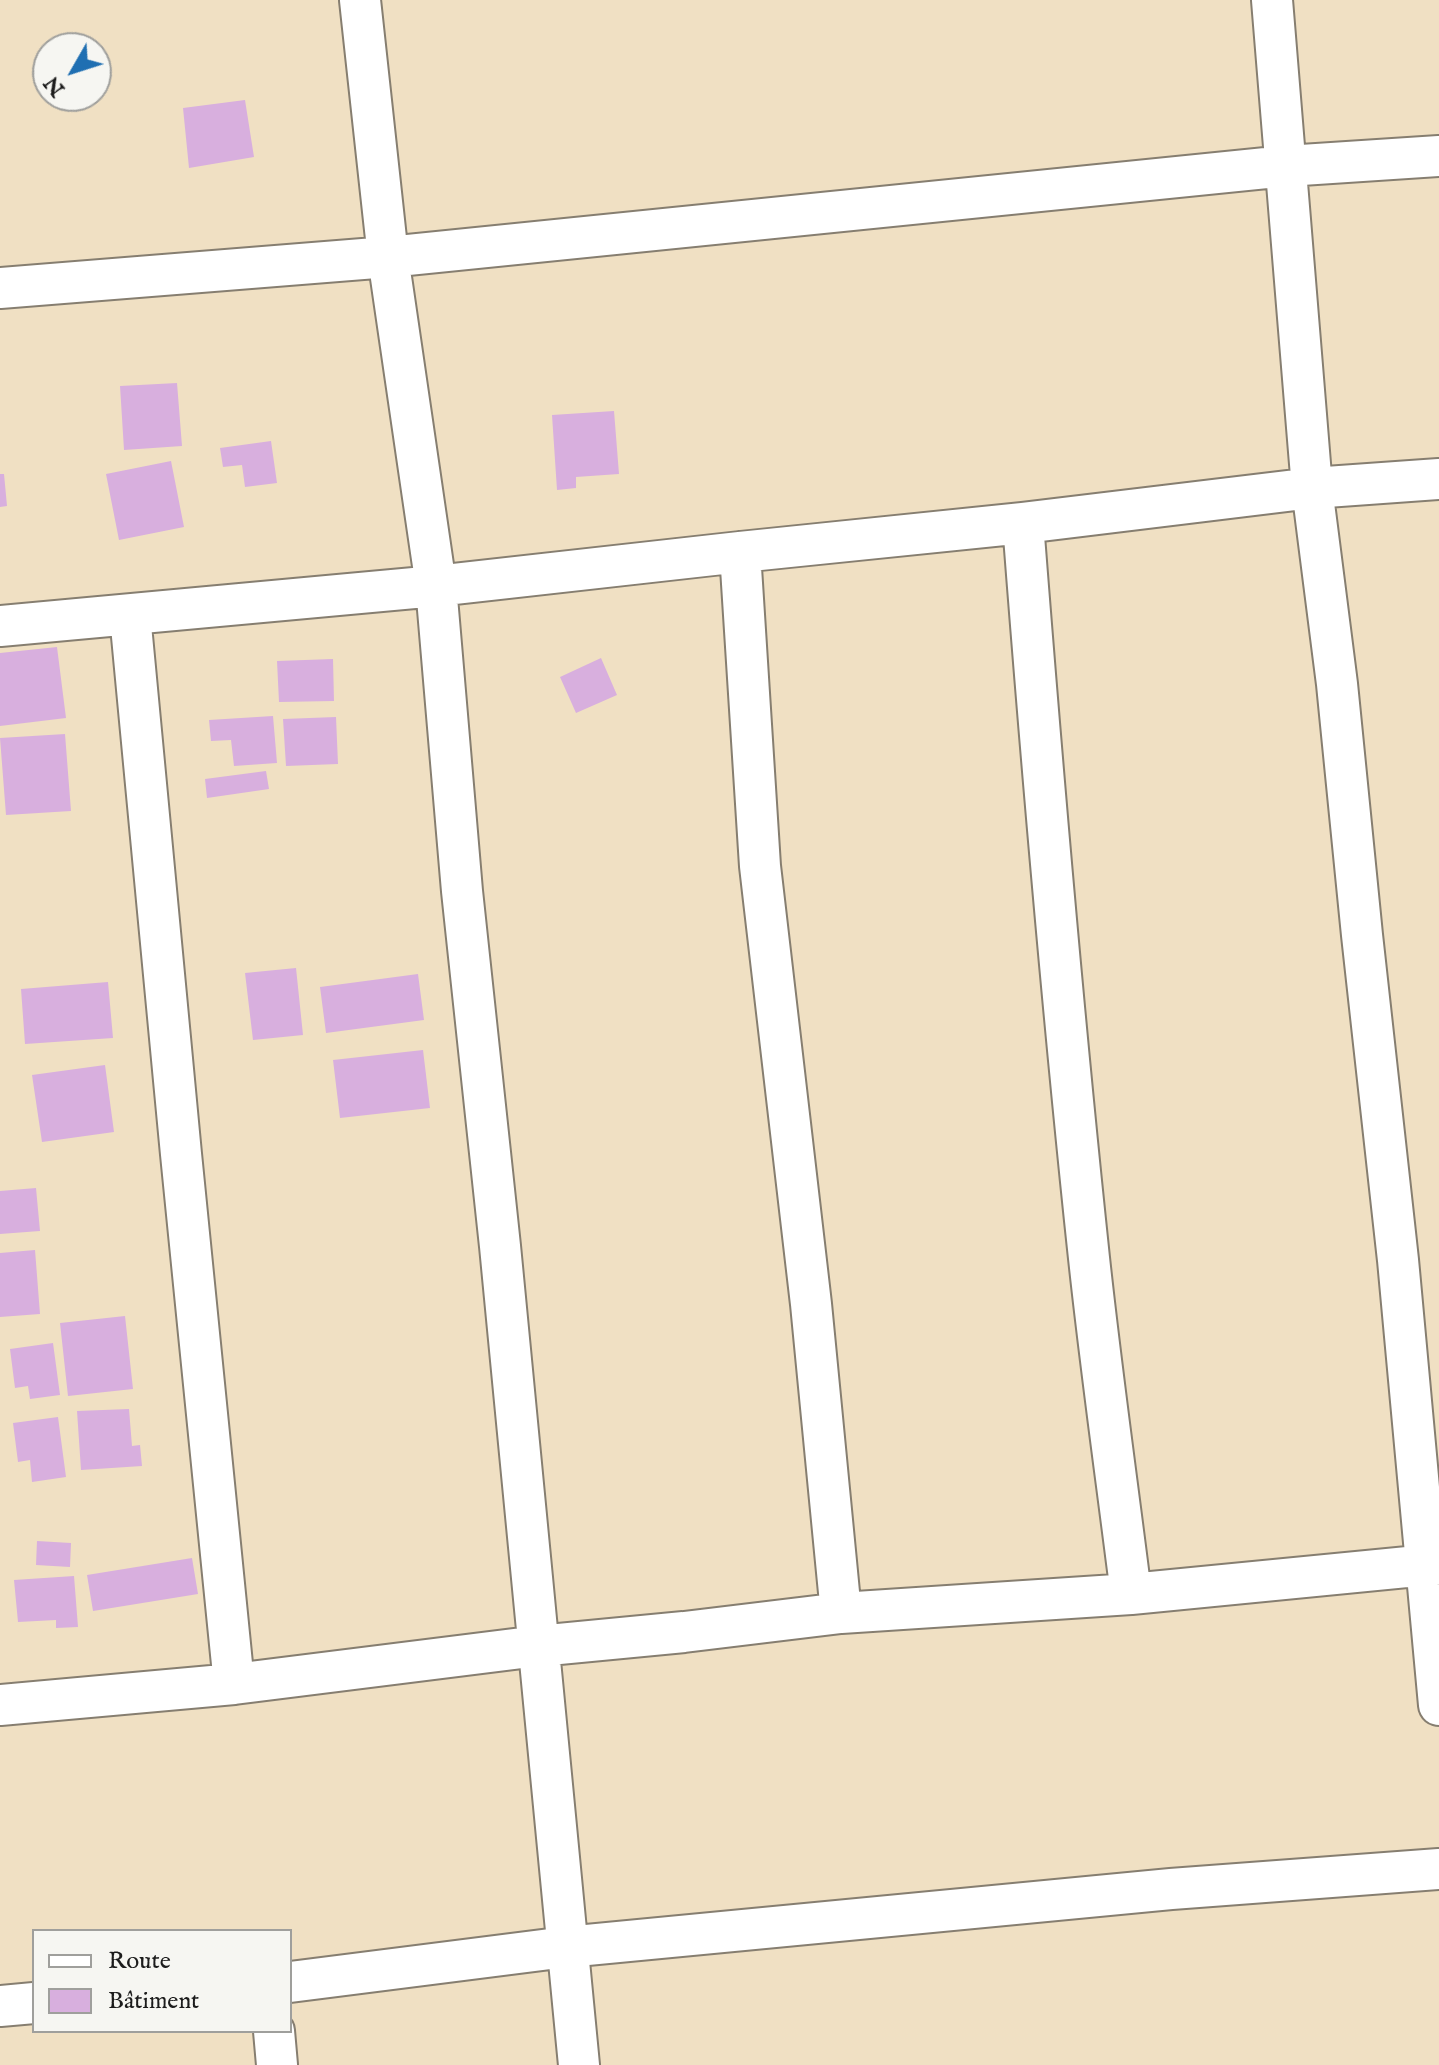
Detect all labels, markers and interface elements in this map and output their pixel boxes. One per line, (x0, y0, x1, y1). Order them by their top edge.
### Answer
north arrow (32, 32, 112, 112)
text: N (38, 70, 72, 102)
legend (32, 1929, 292, 2033)
text: Route (108, 1946, 171, 1977)
text: Bâtiment (108, 1986, 199, 2017)

